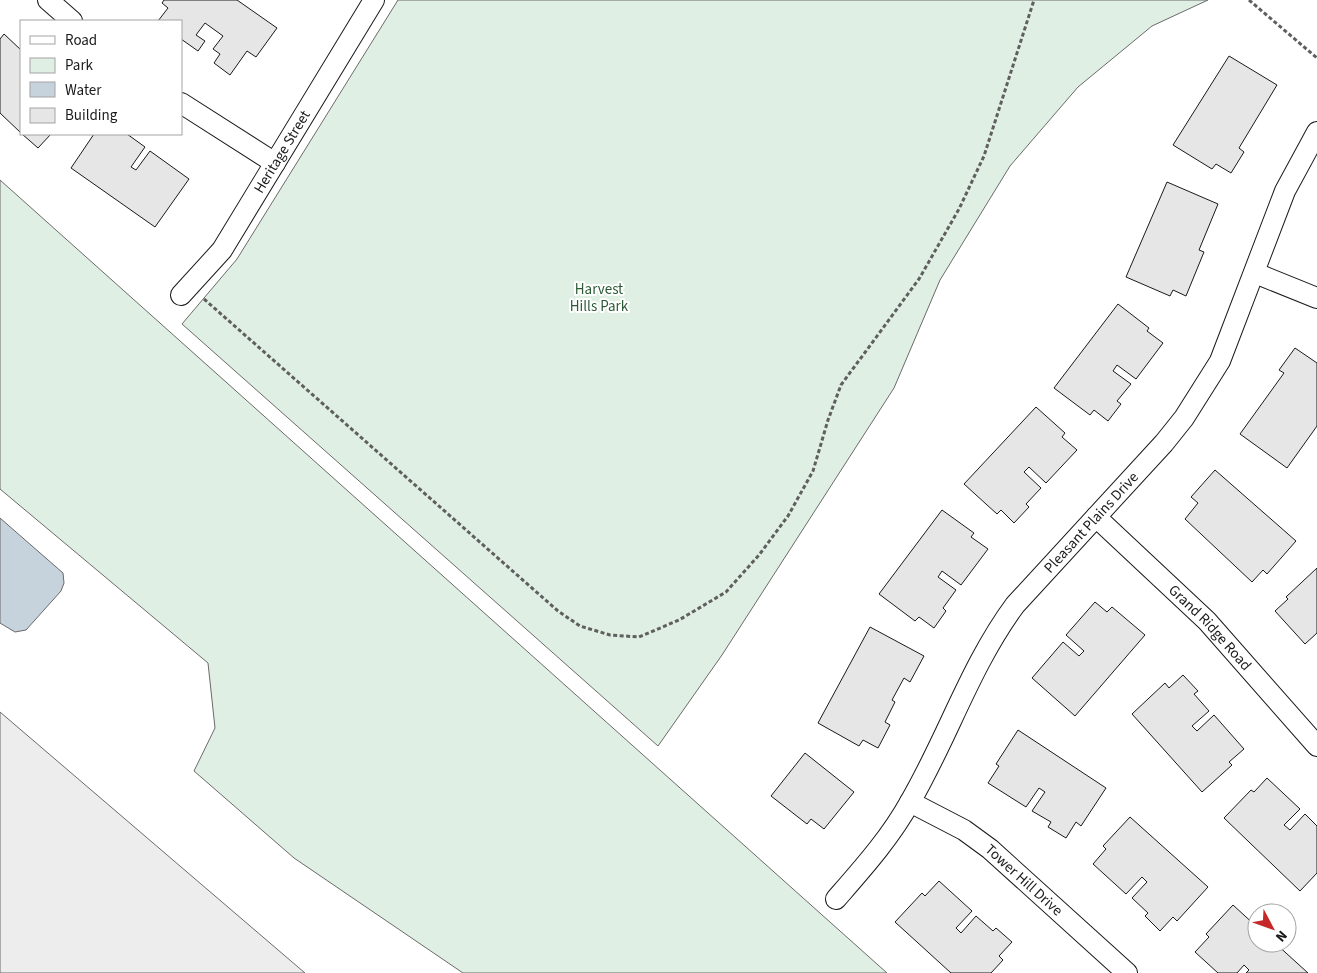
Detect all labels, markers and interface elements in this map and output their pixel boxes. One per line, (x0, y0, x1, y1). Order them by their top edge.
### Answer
legend (20, 20, 182, 135)
text: Road (65, 30, 97, 51)
text: Park (65, 55, 94, 76)
text: Water (65, 80, 102, 101)
text: Building (65, 105, 118, 126)
street label: Heritage Street (249, 106, 316, 197)
park label: Harvest Hills Park (570, 279, 629, 317)
street label: Pleasant Plains Drive (1039, 467, 1143, 578)
street label: Grand Ridge Road (1164, 580, 1256, 675)
street label: Tower Hill Drive (980, 839, 1067, 921)
north arrow (1247, 903, 1297, 953)
text: N (1270, 926, 1292, 946)

